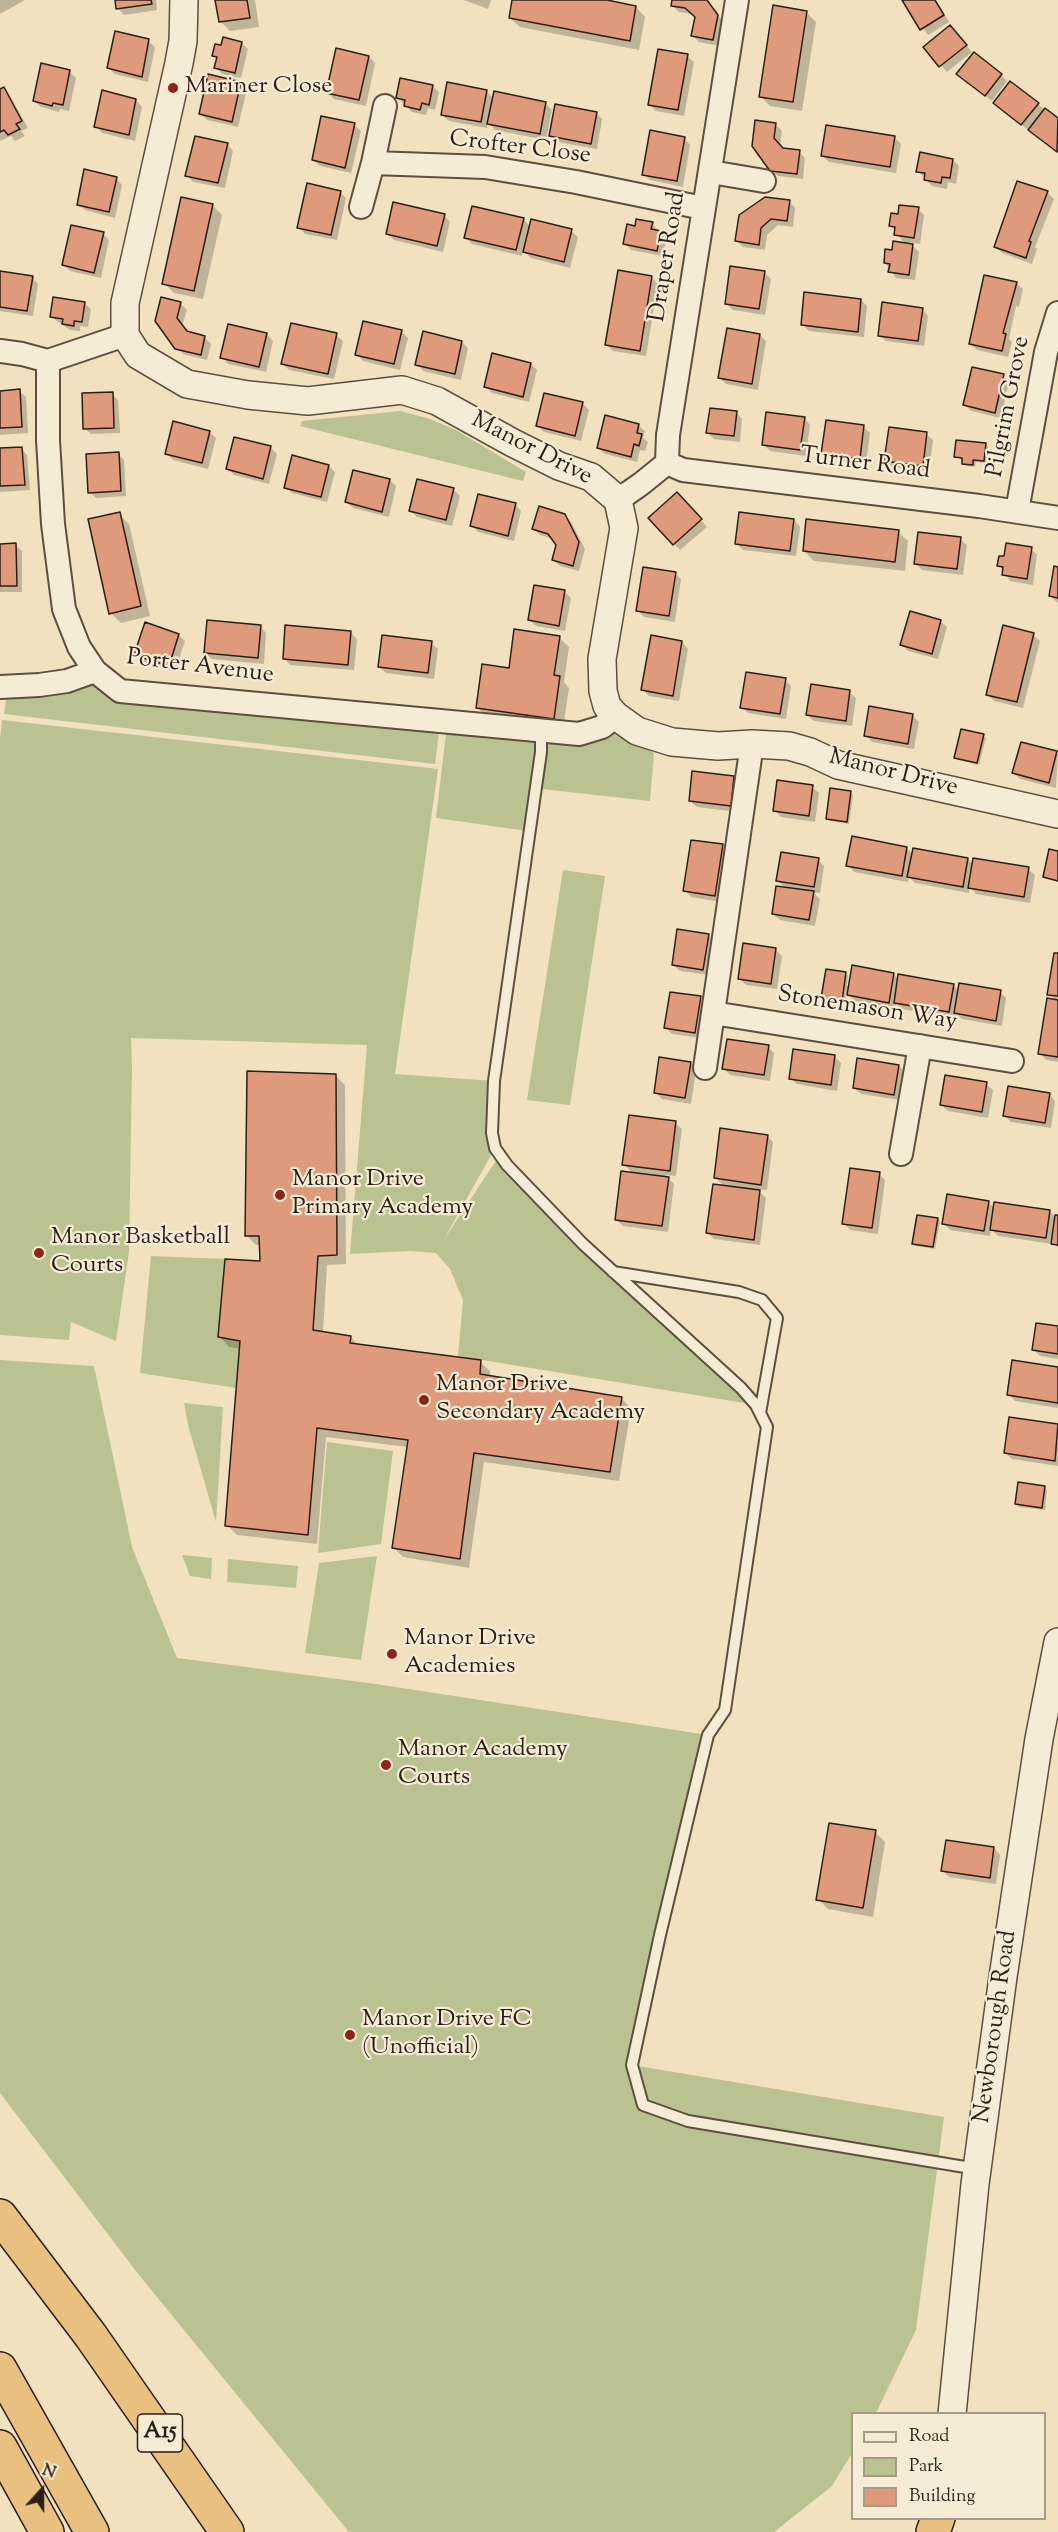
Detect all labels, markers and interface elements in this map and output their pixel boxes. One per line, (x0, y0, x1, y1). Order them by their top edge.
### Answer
place label: Mariner Close (185, 74, 332, 102)
marker: Mariner Close (166, 81, 180, 95)
street label: Crofter Close (448, 126, 592, 172)
street label: Draper Road (644, 190, 694, 324)
street label: Pilgrim Grove (982, 334, 1038, 480)
street label: Manor Drive (466, 407, 596, 493)
street label: Turner Road (798, 443, 932, 487)
street label: Porter Avenue (125, 645, 275, 691)
street label: Manor Drive (825, 744, 961, 804)
street label: Stonemason Way (775, 982, 959, 1038)
place label: Manor Drive Primary Academy (292, 1167, 473, 1223)
marker: Manor Drive Primary Academy (273, 1188, 287, 1202)
place label: Manor Basketball Courts (51, 1225, 230, 1281)
marker: Manor Basketball Courts (32, 1246, 46, 1260)
place label: Manor Drive Secondary Academy (436, 1372, 645, 1428)
marker: Manor Drive Secondary Academy (417, 1393, 431, 1407)
place label: Manor Drive Academies (404, 1626, 536, 1682)
marker: Manor Drive Academies (385, 1647, 399, 1661)
place label: Manor Academy Courts (398, 1737, 568, 1793)
marker: Manor Academy Courts (379, 1758, 393, 1772)
street label: Newborough Road (969, 1929, 1025, 2125)
place label: Manor Drive FC (Unofficial) (362, 2007, 532, 2063)
marker: Manor Drive FC (Unofficial) (343, 2028, 357, 2042)
legend (851, 2412, 1046, 2520)
road number: A15 (138, 2414, 182, 2452)
text: Road (909, 2424, 949, 2450)
text: Park (909, 2454, 943, 2480)
north arrow (12, 2460, 72, 2520)
text: N (39, 2460, 59, 2486)
text: Building (909, 2484, 975, 2510)

